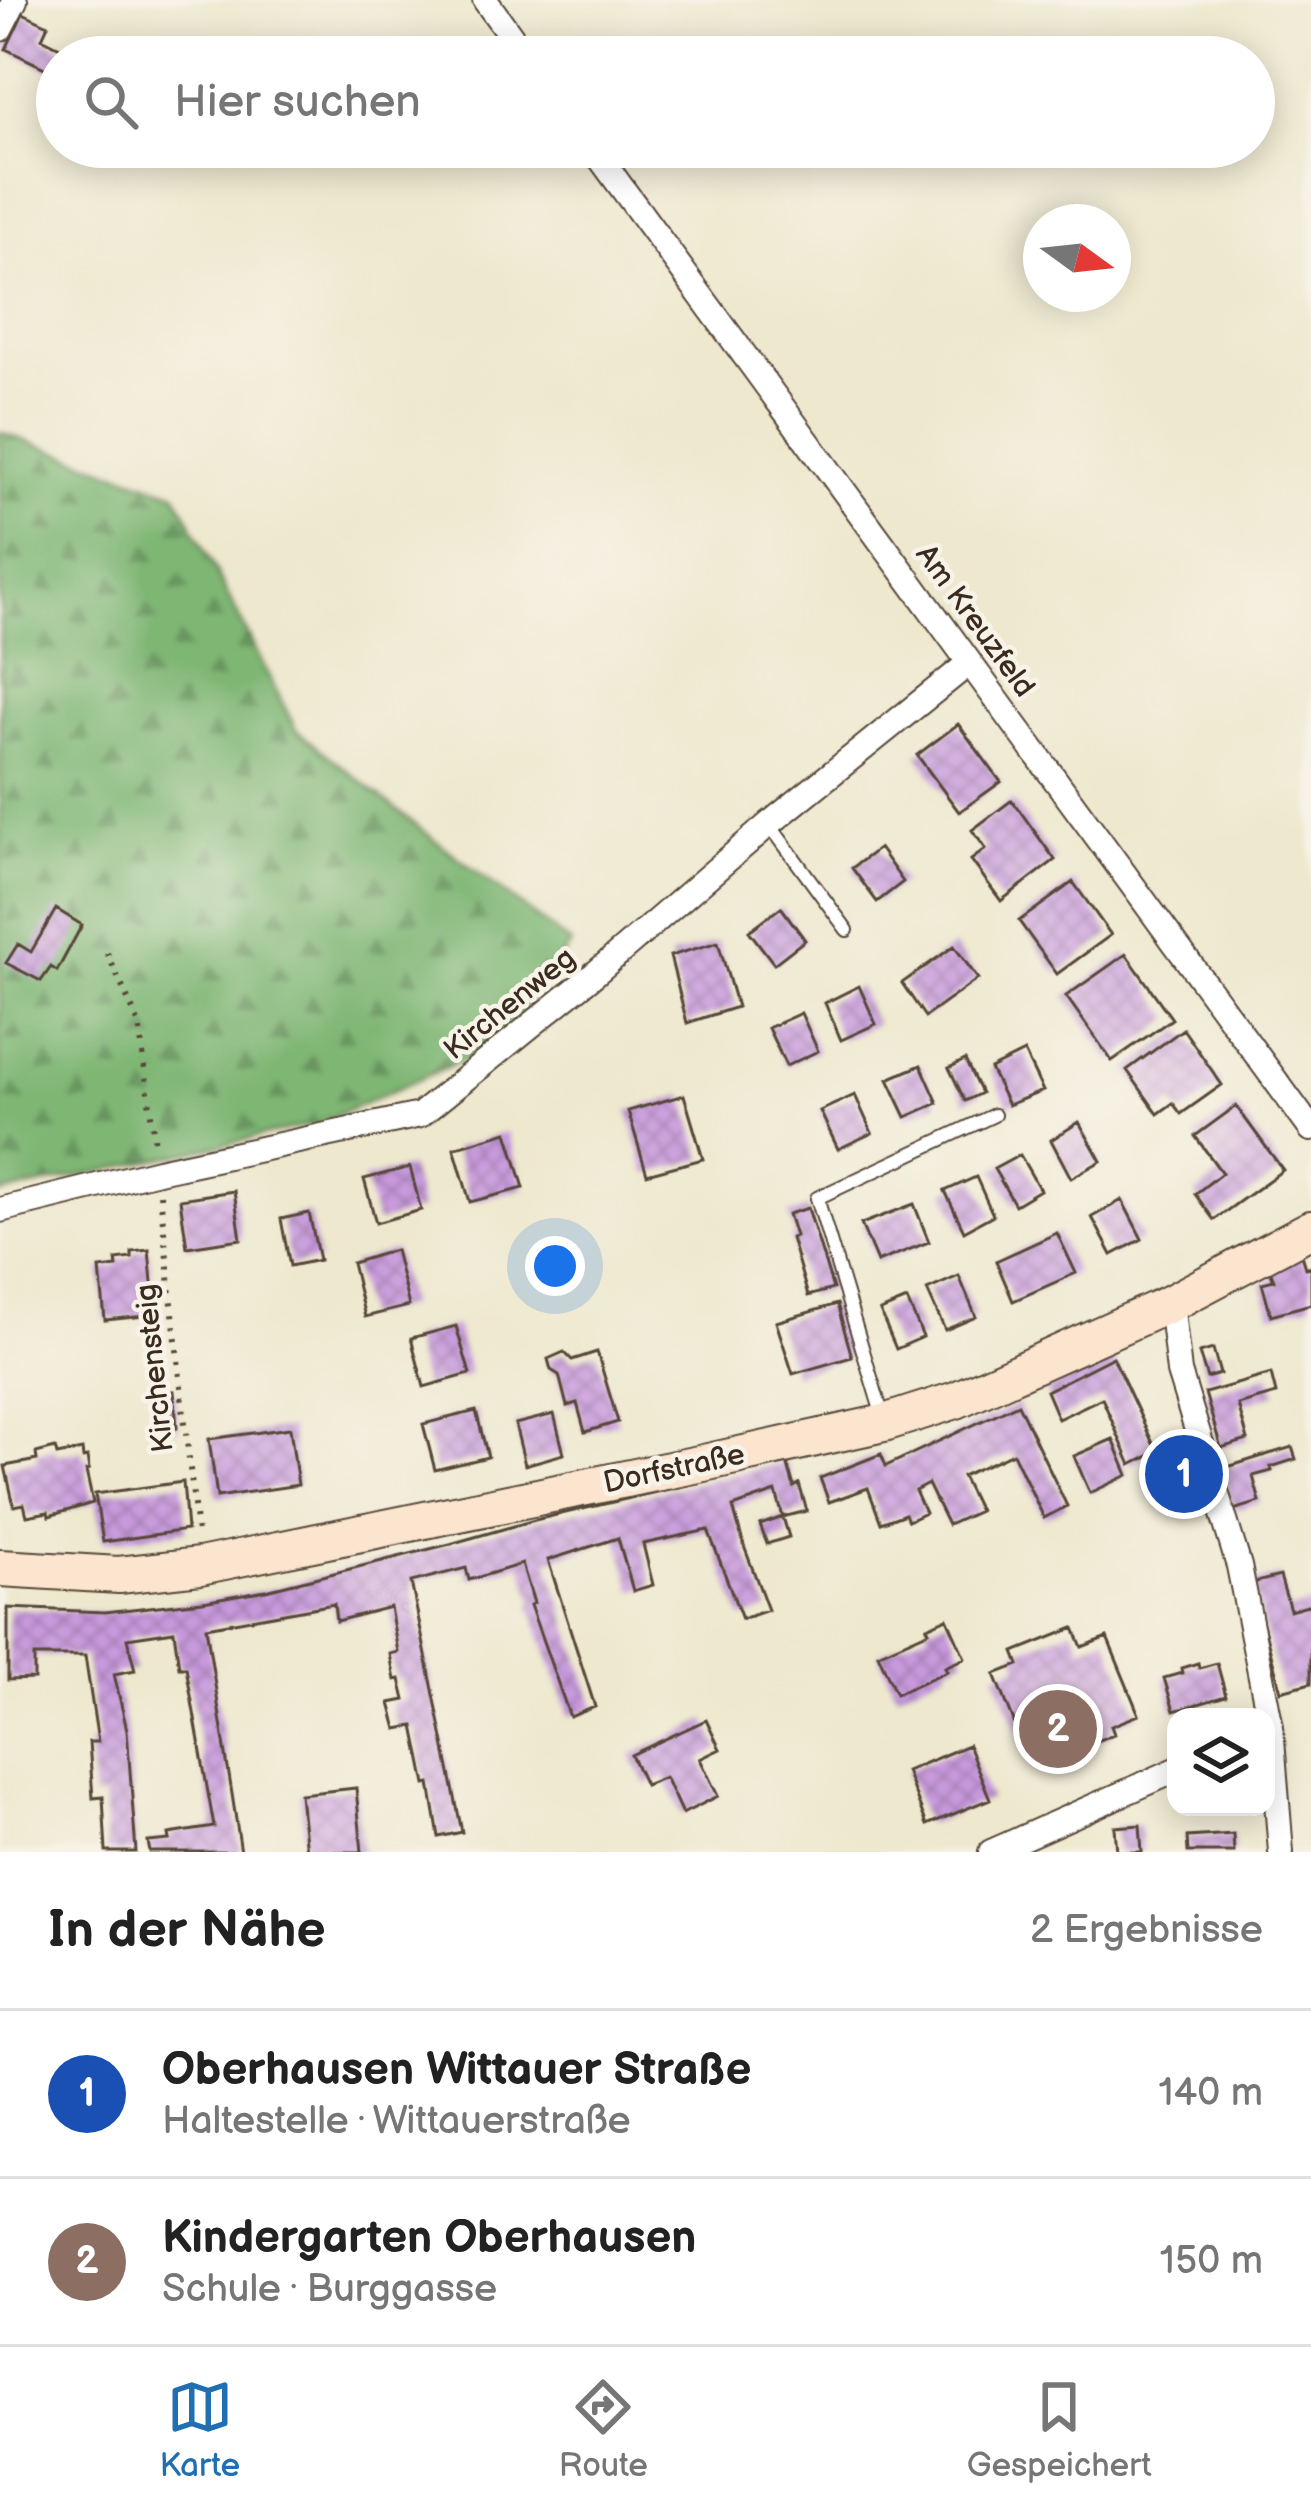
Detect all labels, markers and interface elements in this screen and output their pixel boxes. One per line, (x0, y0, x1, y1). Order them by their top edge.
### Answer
search box (36, 36, 1275, 168)
icon: search (78, 69, 144, 135)
text: Hier suchen (174, 75, 421, 130)
north arrow (1023, 204, 1131, 312)
street label: Am Kreuzfeld (908, 538, 1042, 704)
street label: Kirchenweg (437, 940, 583, 1068)
your location (525, 1236, 585, 1296)
street label: Kirchensteig (128, 1282, 182, 1454)
pin: 1 (1145, 1429, 1223, 1519)
street label: Dorfstraße (600, 1436, 748, 1502)
pin: 2 (1019, 1684, 1097, 1774)
map controls (1167, 1708, 1275, 1816)
button: layers (1167, 1708, 1275, 1816)
text: In der Nähe (48, 1900, 326, 1961)
text: 2 Ergebnisse (1030, 1907, 1263, 1954)
text: Oberhausen Wittauer Straße (162, 2043, 751, 2098)
text: 1 (79, 2070, 95, 2117)
text: 140 m (1158, 2070, 1263, 2117)
text: Haltestelle · Wittauerstraße (162, 2098, 631, 2145)
text: Kindergarten Oberhausen (162, 2211, 696, 2266)
text: 2 (75, 2238, 99, 2285)
text: 150 m (1160, 2238, 1263, 2285)
text: Schule · Burggasse (162, 2266, 497, 2313)
tab: Karte (159, 2374, 240, 2486)
tab: Route (559, 2374, 648, 2486)
tab: Gespeichert (967, 2374, 1152, 2486)

